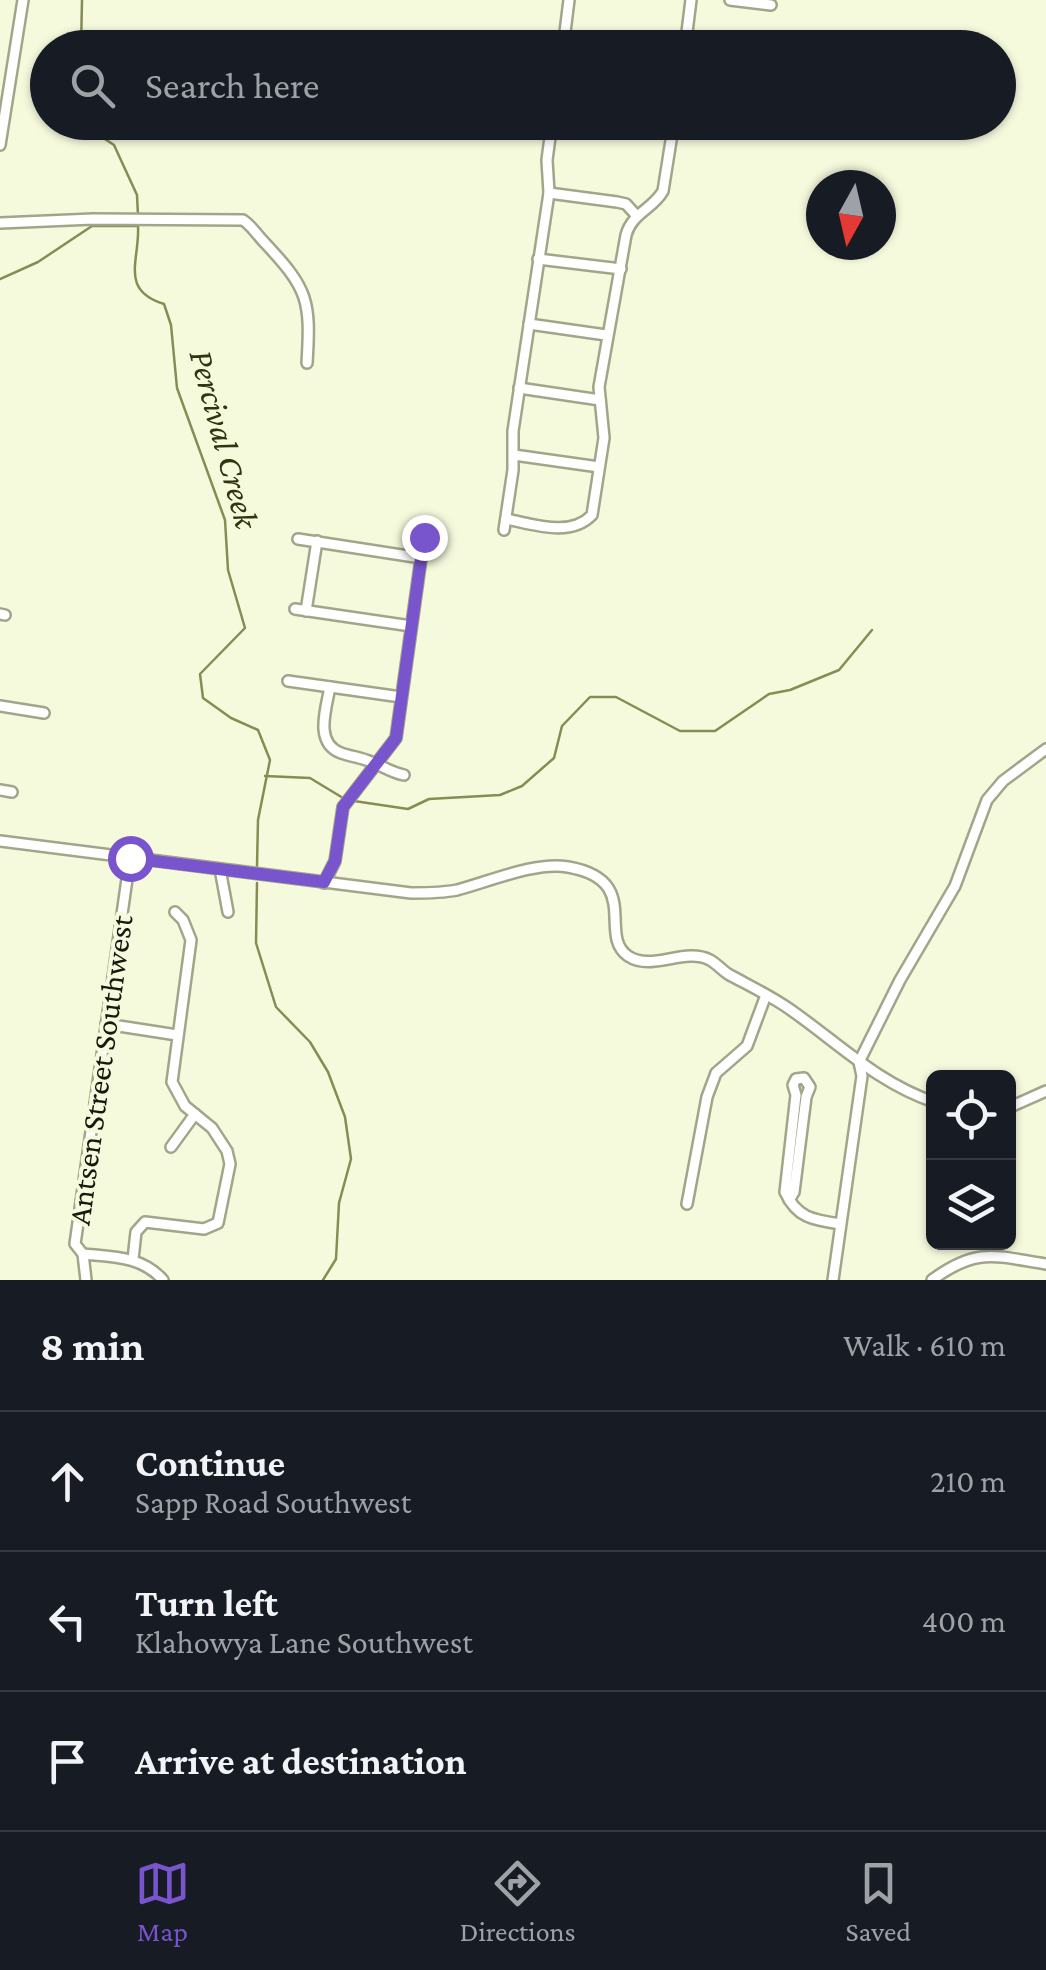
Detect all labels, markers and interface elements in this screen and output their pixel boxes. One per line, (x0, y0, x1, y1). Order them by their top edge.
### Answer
search box (30, 30, 1016, 140)
icon: search (65, 58, 120, 113)
text: Search here (145, 64, 319, 106)
north arrow (806, 170, 896, 260)
water label: Percival Creek (181, 345, 267, 534)
route end (402, 515, 448, 561)
route start (108, 836, 154, 882)
street label: Antsen Street Southwest (60, 912, 140, 1227)
map controls (926, 1070, 1016, 1250)
button: locate (926, 1070, 1016, 1160)
button: layers (926, 1160, 1016, 1250)
text: 8 min (40, 1322, 144, 1369)
text: Walk · 610 m (843, 1327, 1006, 1363)
text: Continue (135, 1442, 285, 1484)
icon: ahead (40, 1454, 95, 1509)
text: 210 m (930, 1463, 1006, 1499)
text: Sapp Road Southwest (135, 1484, 411, 1520)
text: Turn left (135, 1582, 278, 1624)
icon: left (40, 1594, 95, 1649)
text: 400 m (922, 1603, 1006, 1639)
text: Klahowya Lane Southwest (135, 1624, 473, 1660)
icon: arrive (40, 1734, 95, 1789)
text: Arrive at destination (135, 1740, 467, 1782)
tab: Map (135, 1856, 190, 1947)
tab: Directions (460, 1856, 576, 1947)
tab: Saved (845, 1856, 911, 1947)

